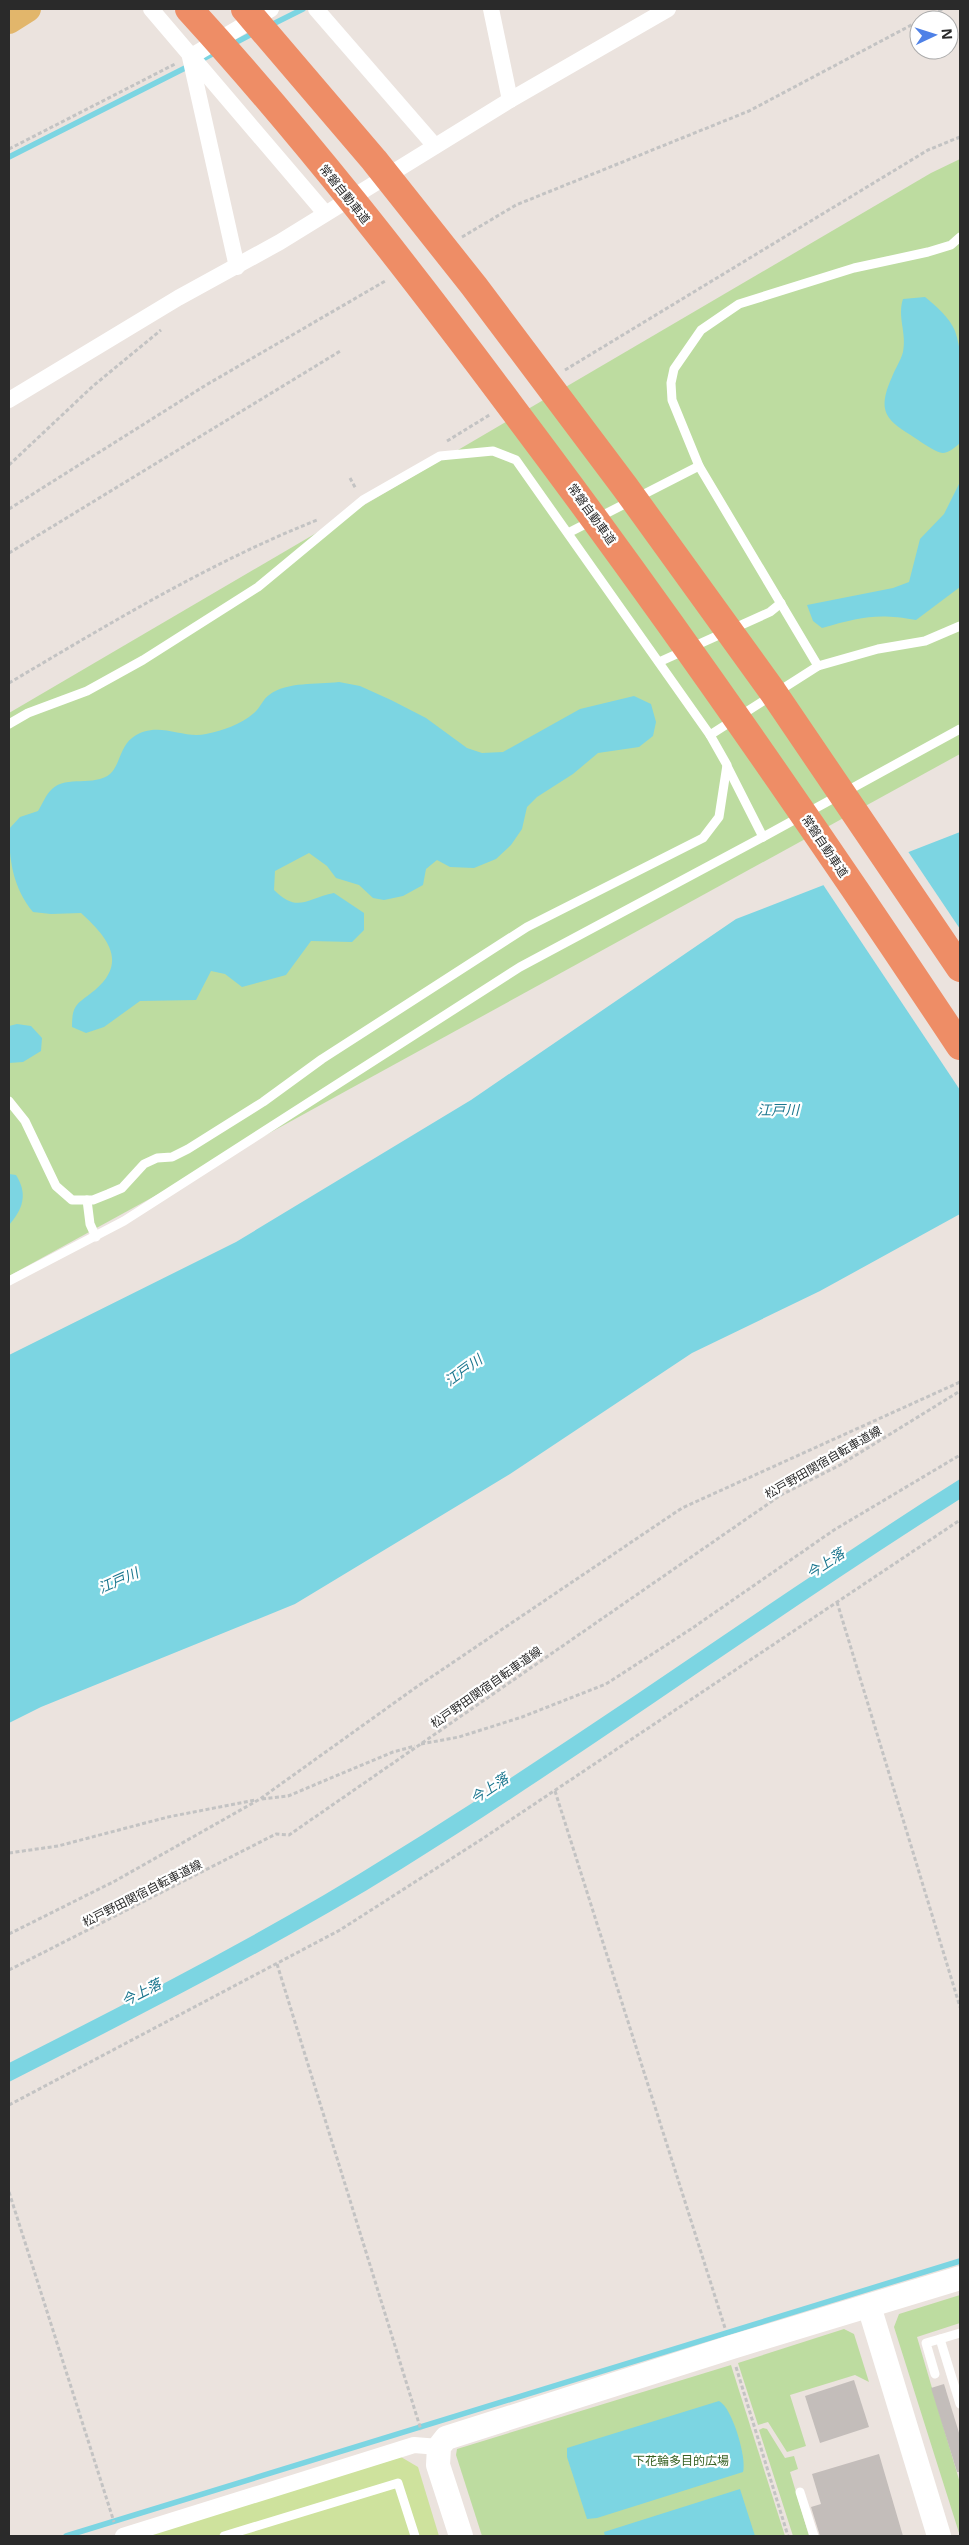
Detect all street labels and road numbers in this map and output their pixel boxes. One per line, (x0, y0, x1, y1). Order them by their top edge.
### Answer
street label: 常磐自動車道 (316, 161, 374, 227)
street label: 常磐自動車道 (564, 480, 620, 548)
street label: 常磐自動車道 (798, 811, 852, 881)
street label: 松戸野田関宿自転車道線 (762, 1422, 884, 1502)
street label: 松戸野田関宿自転車道線 (427, 1642, 545, 1732)
street label: 松戸野田関宿自転車道線 (79, 1855, 205, 1931)

